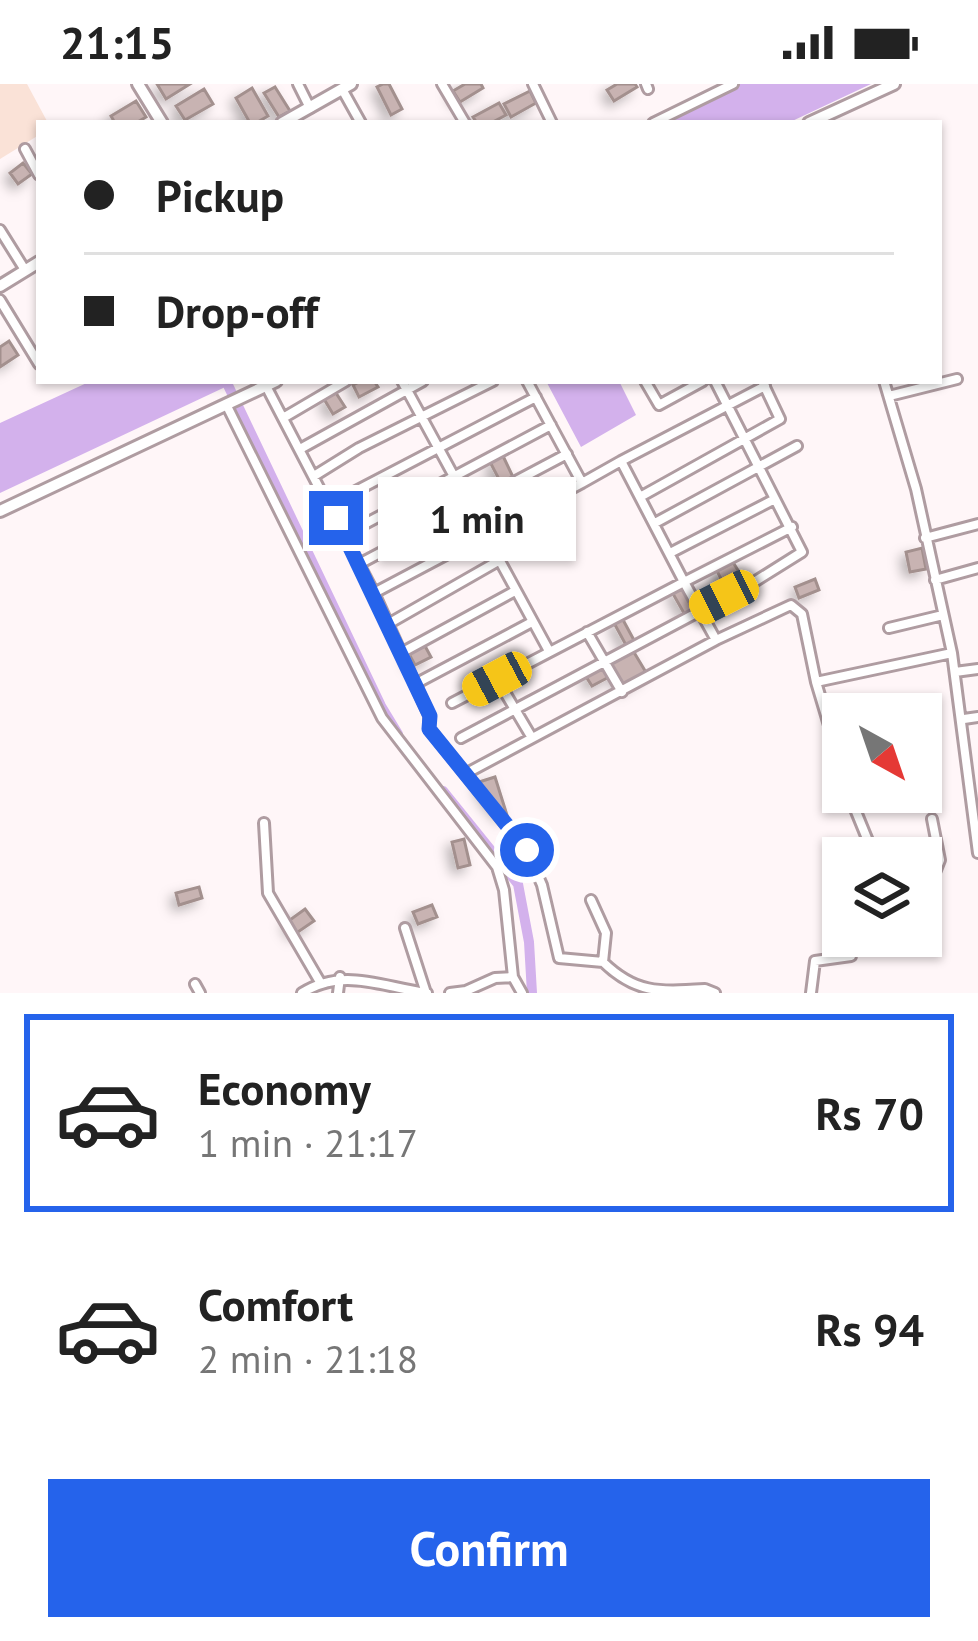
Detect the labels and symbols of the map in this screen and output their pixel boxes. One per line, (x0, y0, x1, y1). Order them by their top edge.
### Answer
callout: 1 min (378, 476, 576, 560)
route end (309, 491, 363, 545)
car (684, 565, 764, 629)
car (457, 646, 537, 712)
north arrow (822, 693, 942, 813)
route start (500, 823, 554, 877)

